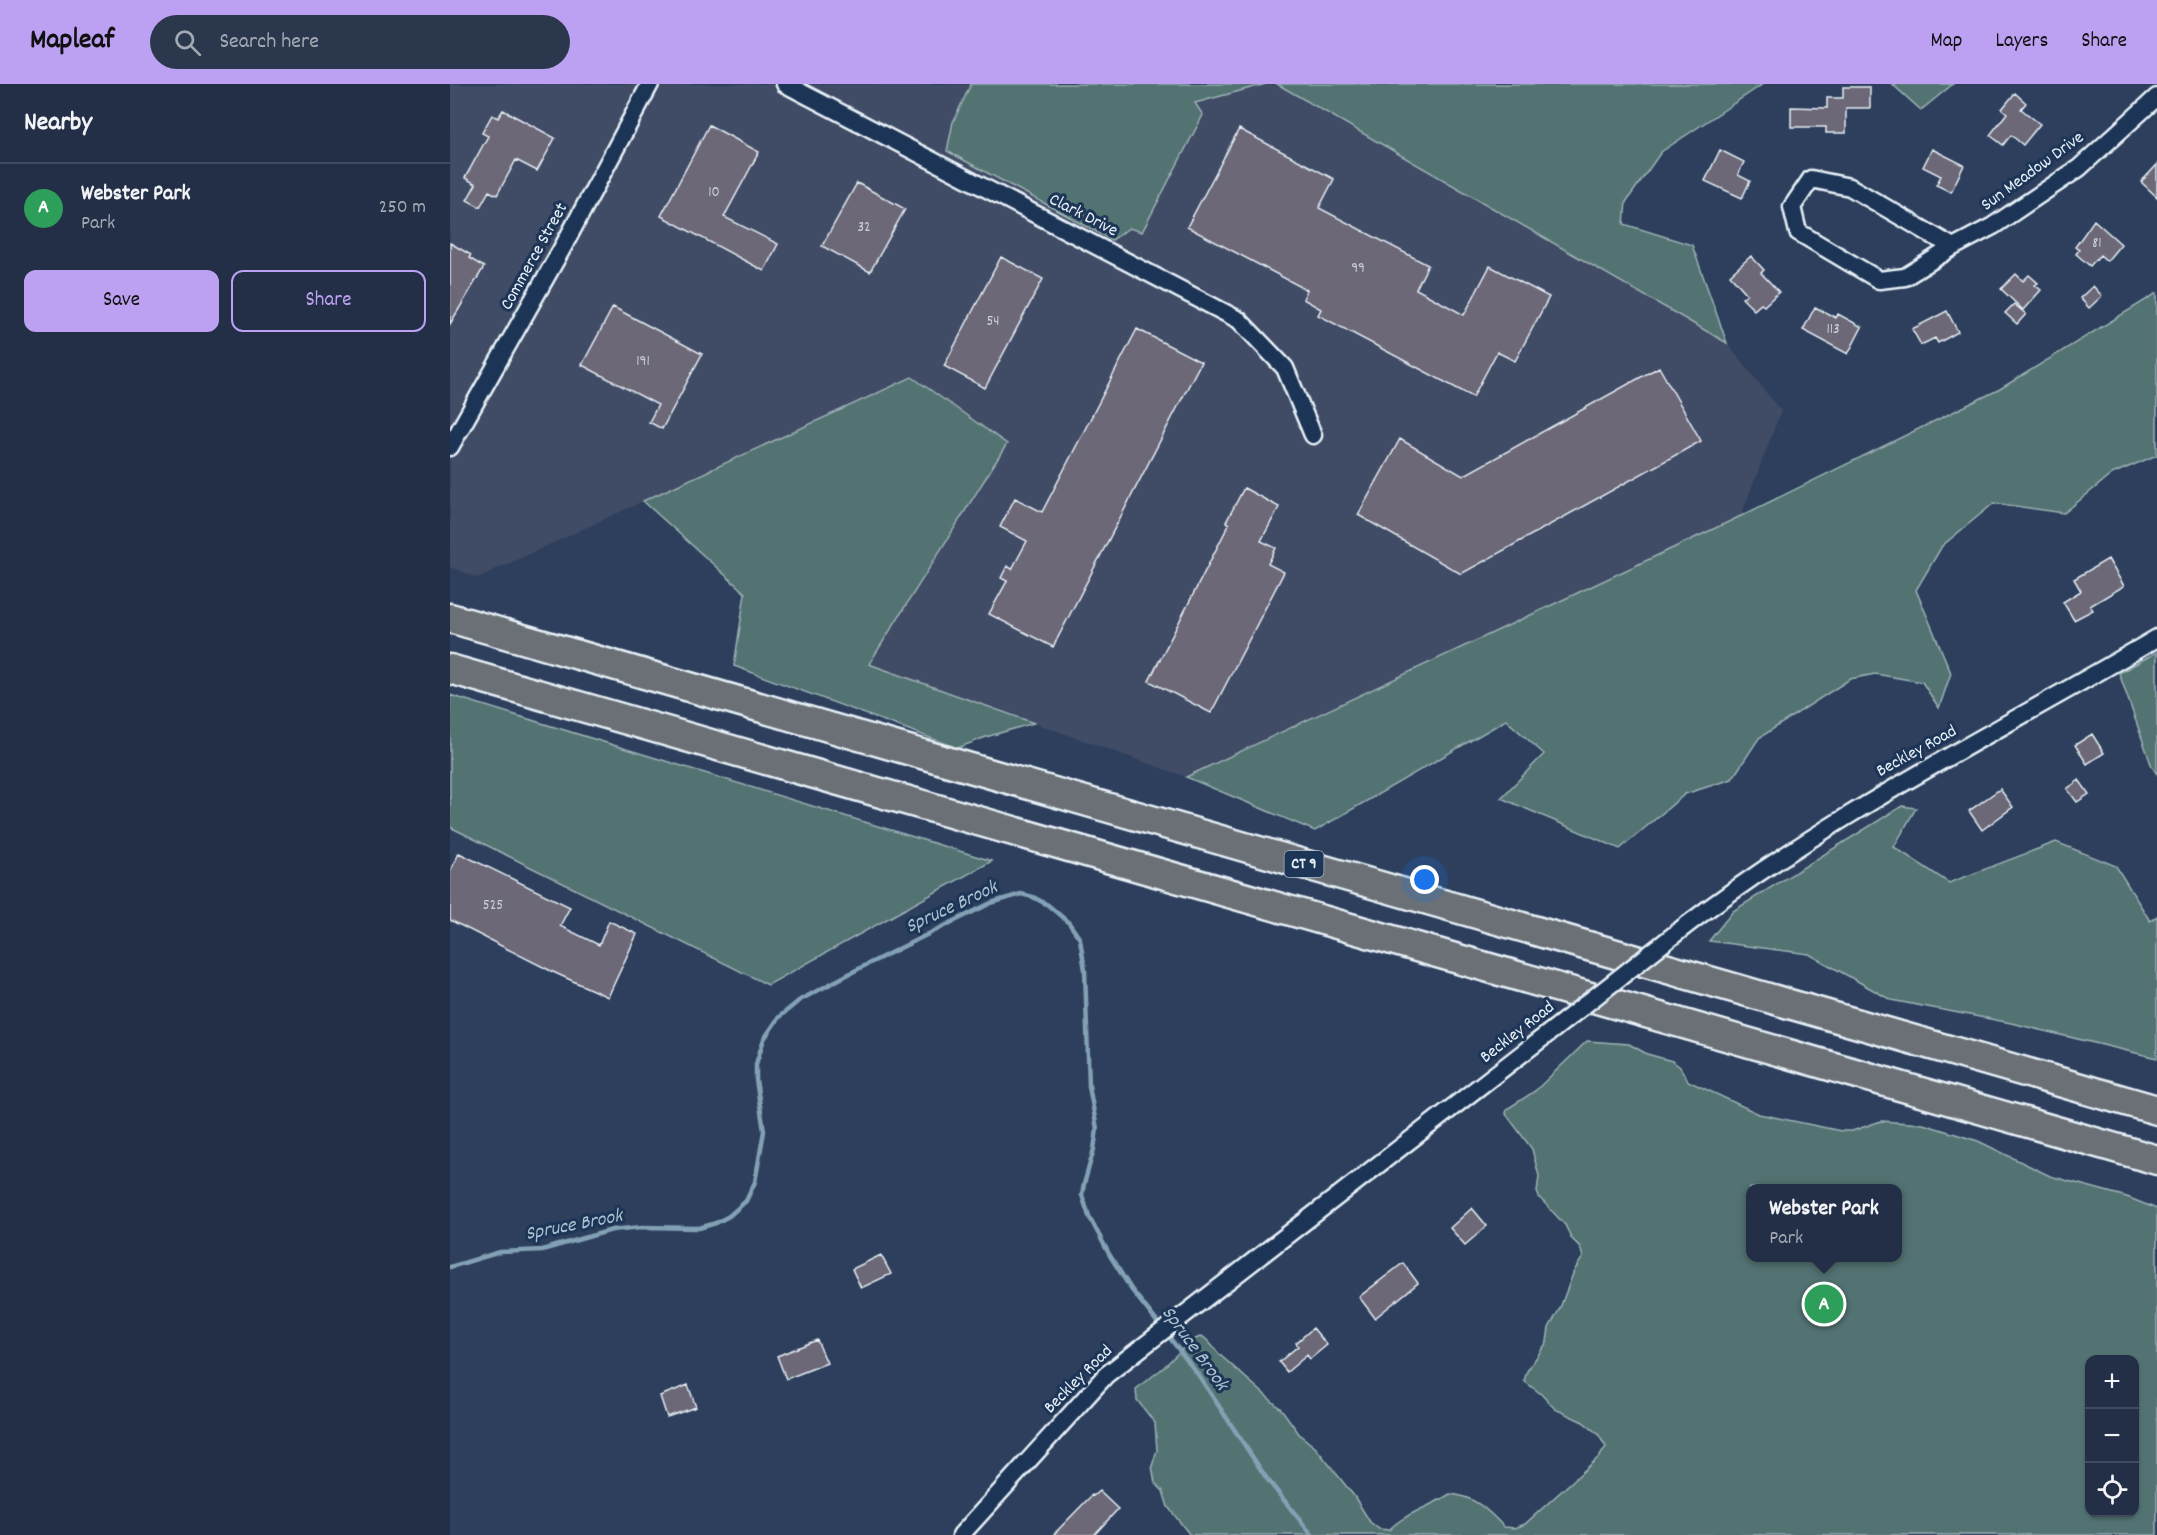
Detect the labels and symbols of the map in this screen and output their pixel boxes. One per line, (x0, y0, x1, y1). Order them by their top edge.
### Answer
street label: Sun Meadow Drive (1976, 126, 2090, 218)
house number: 10 (708, 182, 720, 204)
street label: Clark Drive (1044, 188, 1122, 244)
street label: Commerce Street (495, 198, 575, 315)
house number: 32 (857, 217, 871, 239)
house number: 81 (2092, 233, 2102, 255)
house number: 99 (1351, 258, 1365, 280)
house number: 54 (986, 311, 1000, 333)
house number: 113 (1826, 319, 1840, 341)
house number: 191 (636, 351, 650, 373)
street label: Beckley Road (1872, 720, 1962, 784)
road number: CT 9 (1284, 851, 1324, 877)
your location (1410, 865, 1439, 894)
water label: Spruce Brook (901, 874, 1004, 941)
house number: 525 (483, 895, 503, 917)
street label: Beckley Road (1475, 996, 1561, 1070)
water label: Spruce Brook (523, 1203, 627, 1249)
pin: A (1804, 1282, 1844, 1326)
water label: Spruce Brook (1154, 1301, 1235, 1398)
street label: Beckley Road (1039, 1340, 1119, 1420)

